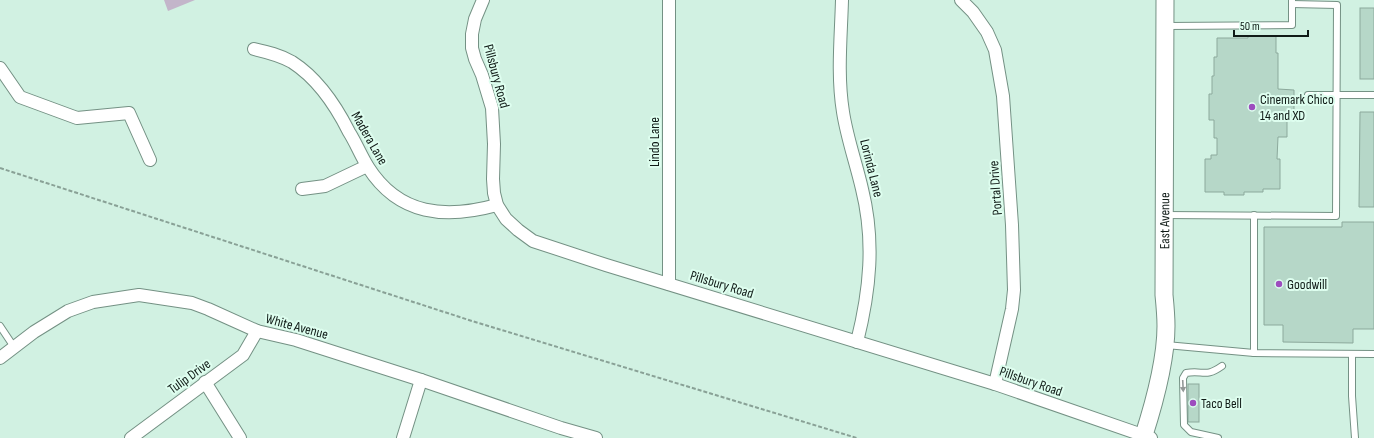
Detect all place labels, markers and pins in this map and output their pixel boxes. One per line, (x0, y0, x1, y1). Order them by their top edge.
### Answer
place label: Cinemark Chico 14 and XD (1260, 91, 1334, 124)
marker: Cinemark Chico 14 and XD (1247, 102, 1257, 112)
place label: Goodwill (1287, 276, 1327, 293)
marker: Goodwill (1274, 279, 1284, 289)
place label: Taco Bell (1201, 395, 1242, 412)
marker: Taco Bell (1188, 398, 1198, 408)

